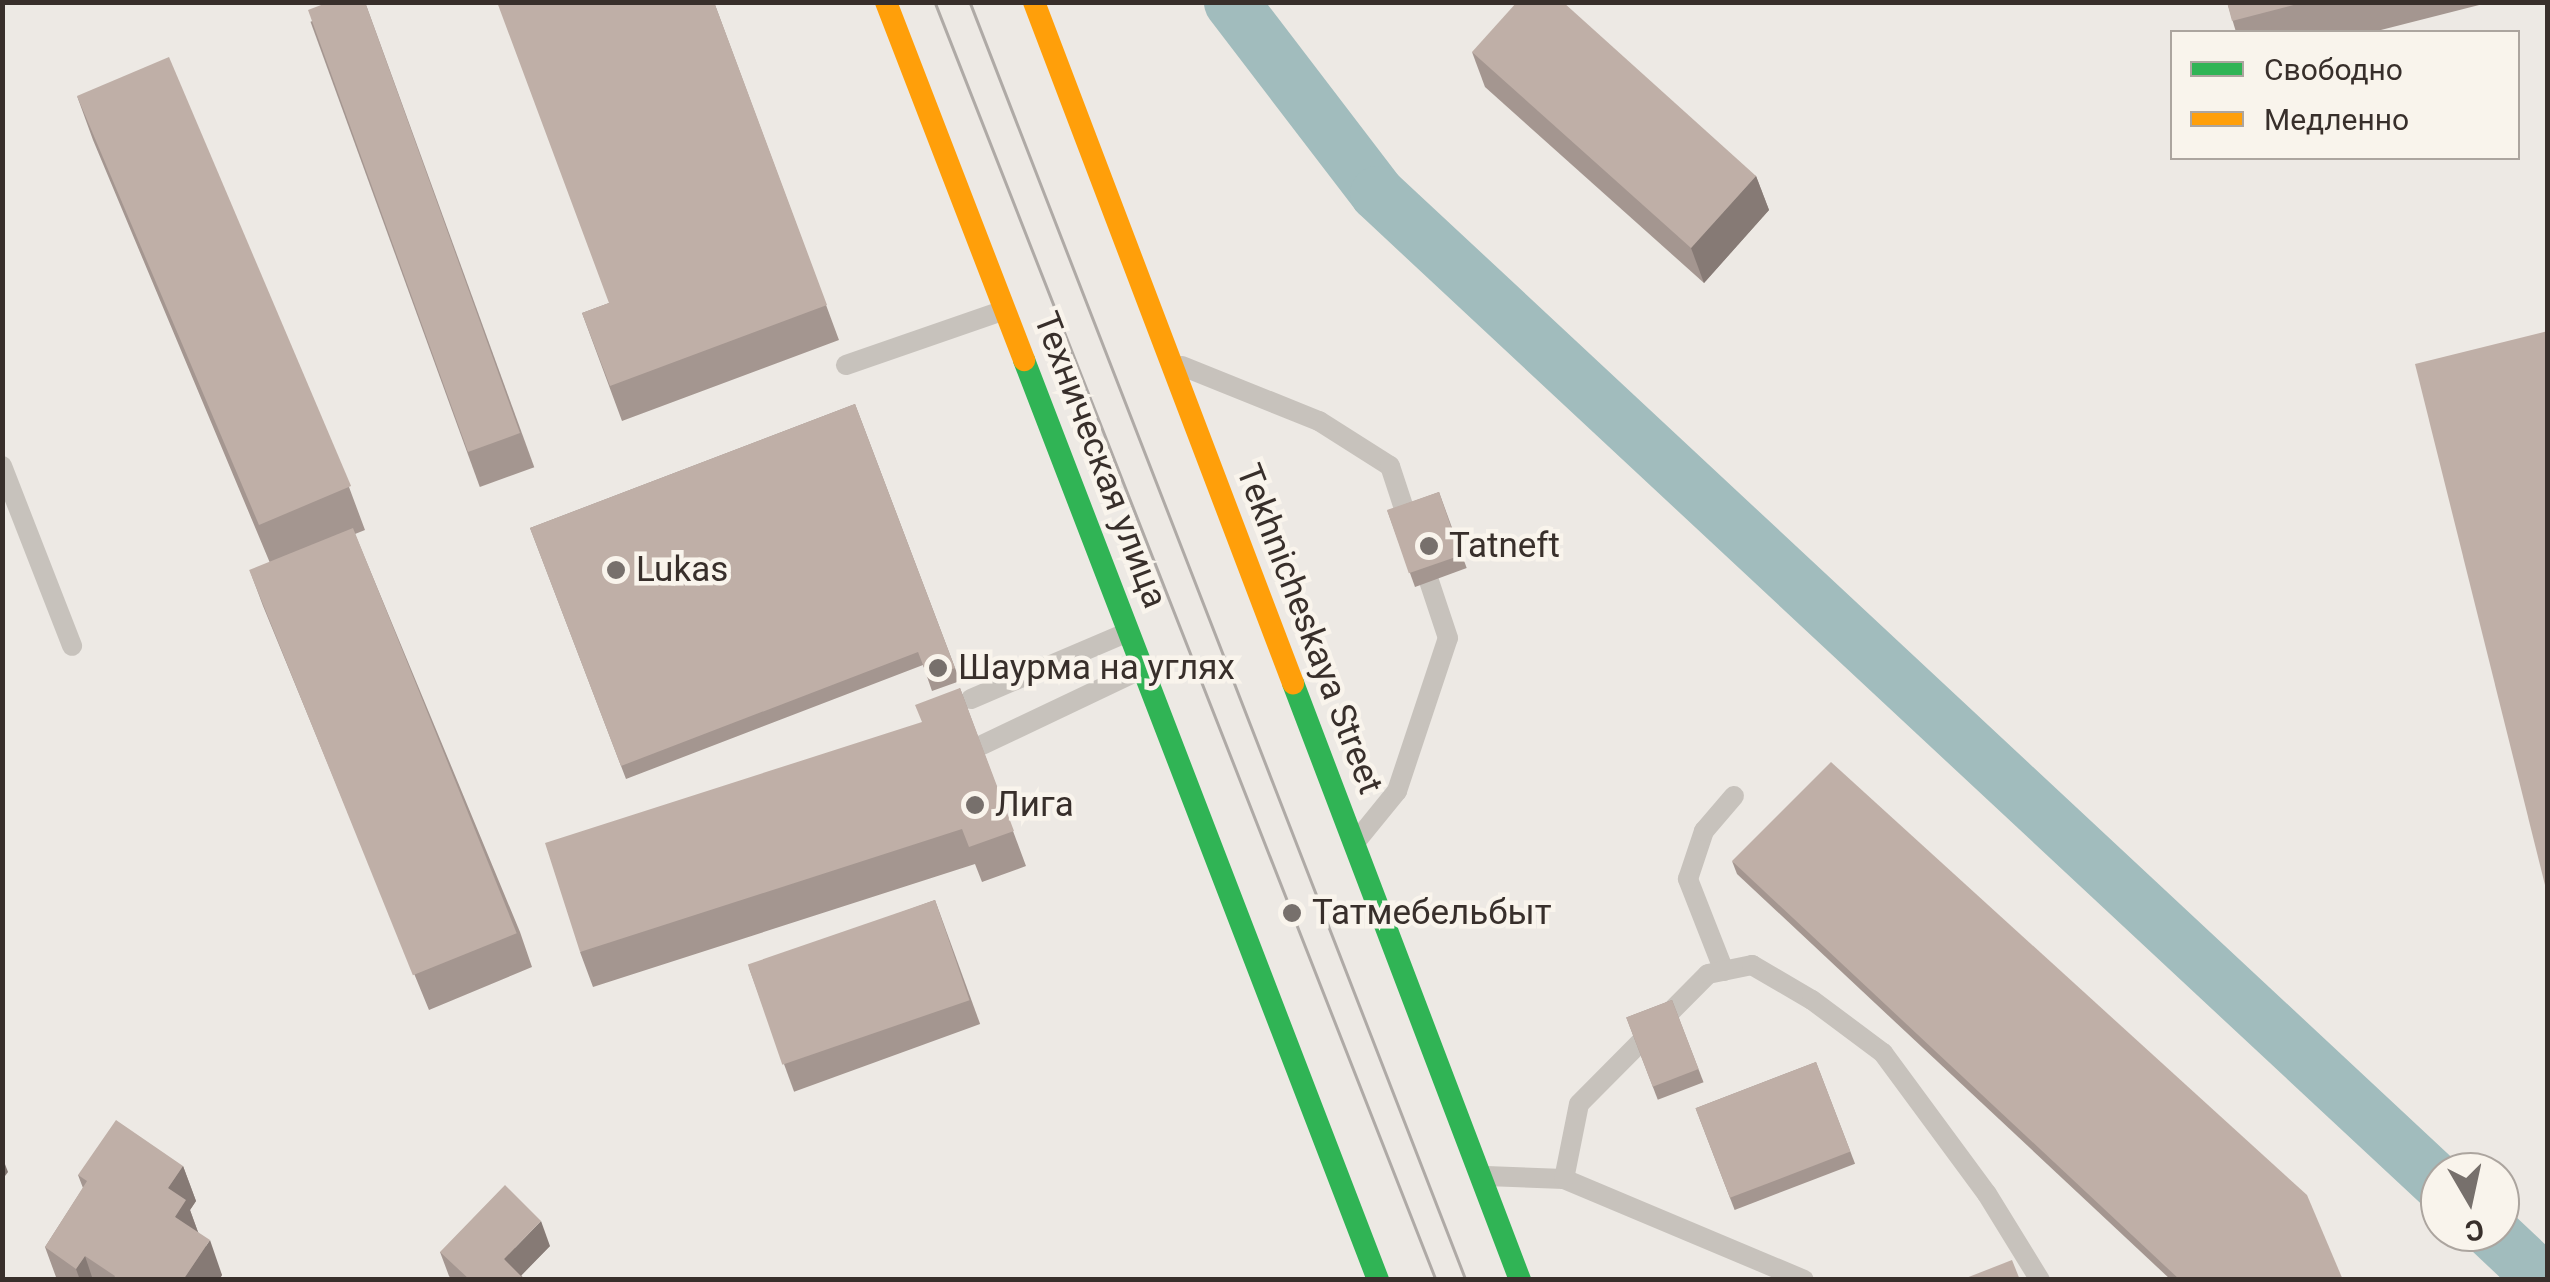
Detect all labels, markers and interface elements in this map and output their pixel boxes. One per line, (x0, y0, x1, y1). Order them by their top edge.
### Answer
legend (2170, 30, 2520, 160)
text: Свободно (2264, 52, 2403, 87)
text: Медленно (2264, 102, 2409, 137)
street label: Техническая улица (1024, 306, 1176, 614)
street label: Tekhnicheskaya Street (1227, 458, 1391, 800)
place label: Tatneft (1449, 525, 1560, 567)
marker: Tatneft (1418, 535, 1440, 557)
place label: Lukas (636, 549, 728, 591)
marker: Lukas (605, 559, 627, 581)
place label: Шаурма на углях (958, 647, 1235, 689)
marker: Шаурма на углях (927, 657, 949, 679)
place label: Лига (995, 784, 1074, 826)
marker: Лига (964, 794, 986, 816)
place label: Татмебельбыт (1312, 892, 1552, 934)
marker: Татмебельбыт (1281, 902, 1303, 924)
north arrow (2420, 1152, 2520, 1252)
text: С (2463, 1212, 2486, 1248)

